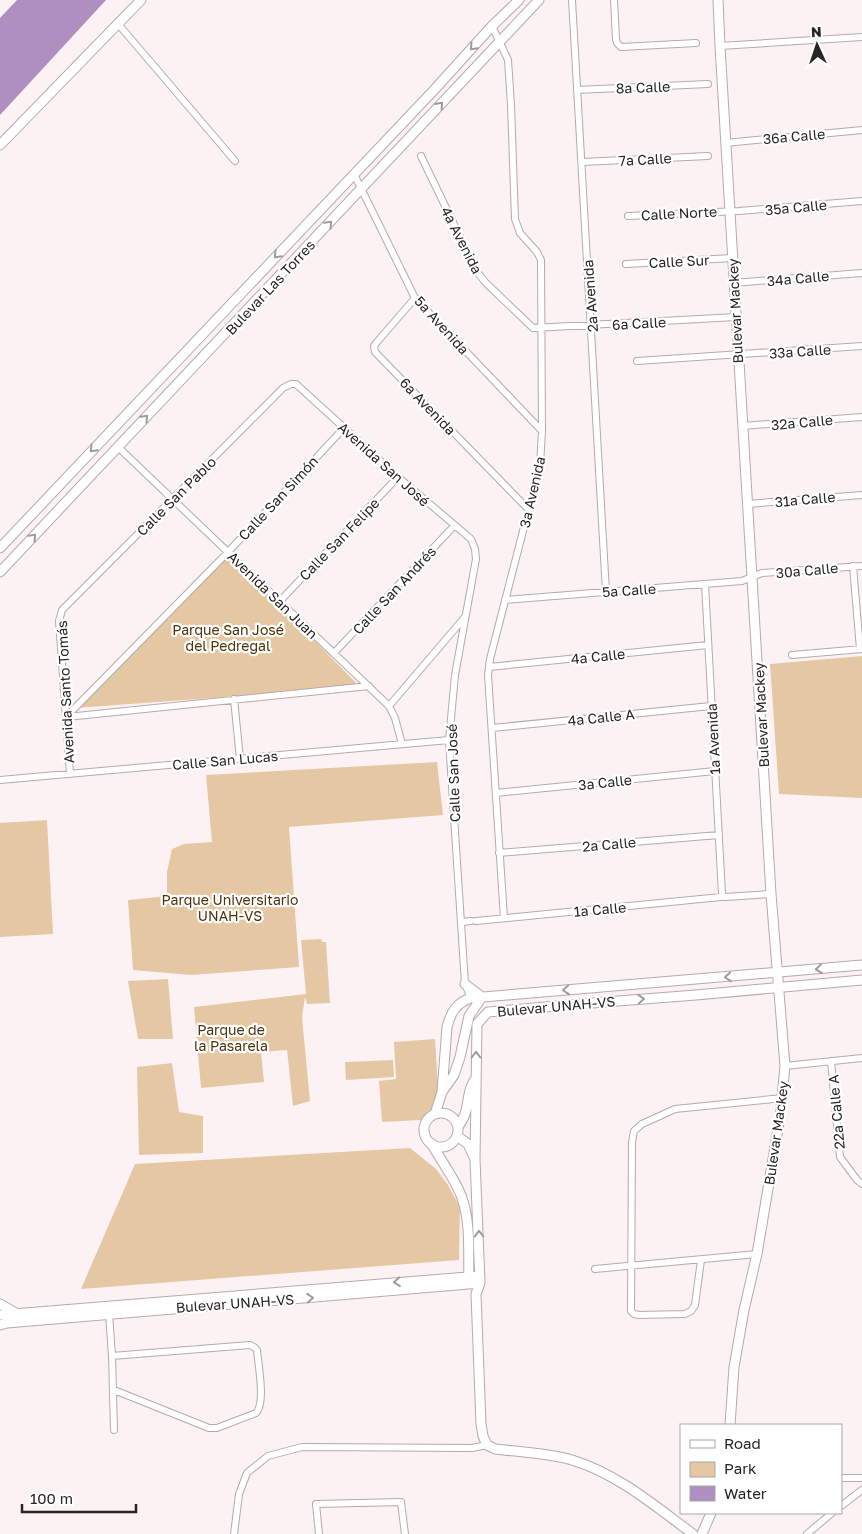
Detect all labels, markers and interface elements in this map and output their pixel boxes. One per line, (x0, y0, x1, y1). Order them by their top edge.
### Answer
north arrow (792, 20, 842, 70)
text: N (811, 23, 822, 40)
one-way arrow (470, 42, 479, 51)
street label: 8a Calle (616, 78, 670, 96)
one-way arrow (434, 102, 443, 111)
street label: 36a Calle (762, 125, 826, 147)
street label: 7a Calle (618, 149, 672, 169)
street label: 35a Calle (764, 196, 828, 218)
street label: Calle Norte (640, 203, 718, 223)
street label: 4a Avenida (438, 204, 486, 276)
one-way arrow (323, 221, 332, 230)
street label: Bulevar Las Torres (222, 236, 318, 338)
one-way arrow (274, 249, 283, 258)
street label: Calle Sur (648, 251, 710, 271)
street label: Bulevar Mackey (724, 258, 746, 364)
street label: 2a Avenida (579, 259, 601, 333)
street label: 34a Calle (766, 267, 830, 289)
street label: 5a Avenida (411, 292, 473, 358)
street label: 6a Calle (611, 313, 667, 333)
street label: 33a Calle (768, 340, 832, 362)
street label: 6a Avenida (397, 374, 459, 438)
street label: 32a Calle (770, 411, 834, 433)
one-way arrow (139, 415, 148, 424)
street label: Avenida San José (335, 418, 433, 510)
one-way arrow (90, 444, 99, 453)
street label: Calle San Simón (235, 452, 321, 544)
street label: Calle San Pablo (133, 453, 219, 539)
street label: 3a Avenida (516, 455, 548, 529)
street label: 31a Calle (774, 488, 836, 510)
street label: Calle San Felipe (295, 494, 383, 584)
one-way arrow (27, 533, 36, 542)
street label: Calle San Andrés (349, 542, 439, 638)
street label: Avenida San Juan (225, 548, 321, 642)
street label: 30a Calle (775, 559, 839, 581)
street label: 5a Calle (602, 580, 656, 600)
street label: Avenida Santo Tomás (53, 620, 77, 764)
park label: Parque San José del Pedregal (172, 621, 284, 654)
street label: 4a Calle (570, 645, 626, 667)
street label: Bulevar Mackey (750, 662, 772, 768)
street label: 1a Avenida (703, 703, 723, 775)
street label: 4a Calle A (567, 705, 636, 729)
street label: Calle San José (443, 723, 463, 823)
street label: Calle San Lucas (171, 747, 279, 773)
street label: 3a Calle (577, 771, 633, 793)
street label: 2a Calle (581, 833, 637, 855)
park label: Parque Universitario UNAH-VS (162, 891, 298, 924)
street label: 1a Calle (573, 898, 627, 920)
one-way arrow (815, 963, 823, 974)
one-way arrow (724, 971, 732, 982)
one-way arrow (562, 984, 570, 995)
street label: Bulevar UNAH-VS (496, 992, 616, 1020)
one-way arrow (637, 993, 645, 1004)
park label: Parque de la Pasarela (194, 1021, 268, 1054)
one-way arrow (471, 1050, 481, 1058)
street label: 22a Calle A (824, 1073, 848, 1150)
street label: Bulevar Mackey (760, 1080, 792, 1186)
one-way arrow (473, 1230, 484, 1238)
one-way arrow (393, 1277, 401, 1288)
street label: Bulevar UNAH-VS (175, 1290, 295, 1316)
one-way arrow (306, 1292, 314, 1303)
legend (680, 1424, 842, 1514)
text: Road (724, 1434, 761, 1452)
text: Park (724, 1459, 757, 1477)
scale bar (22, 1482, 136, 1514)
text: Water (724, 1484, 767, 1502)
text: 100 m (30, 1489, 73, 1507)

